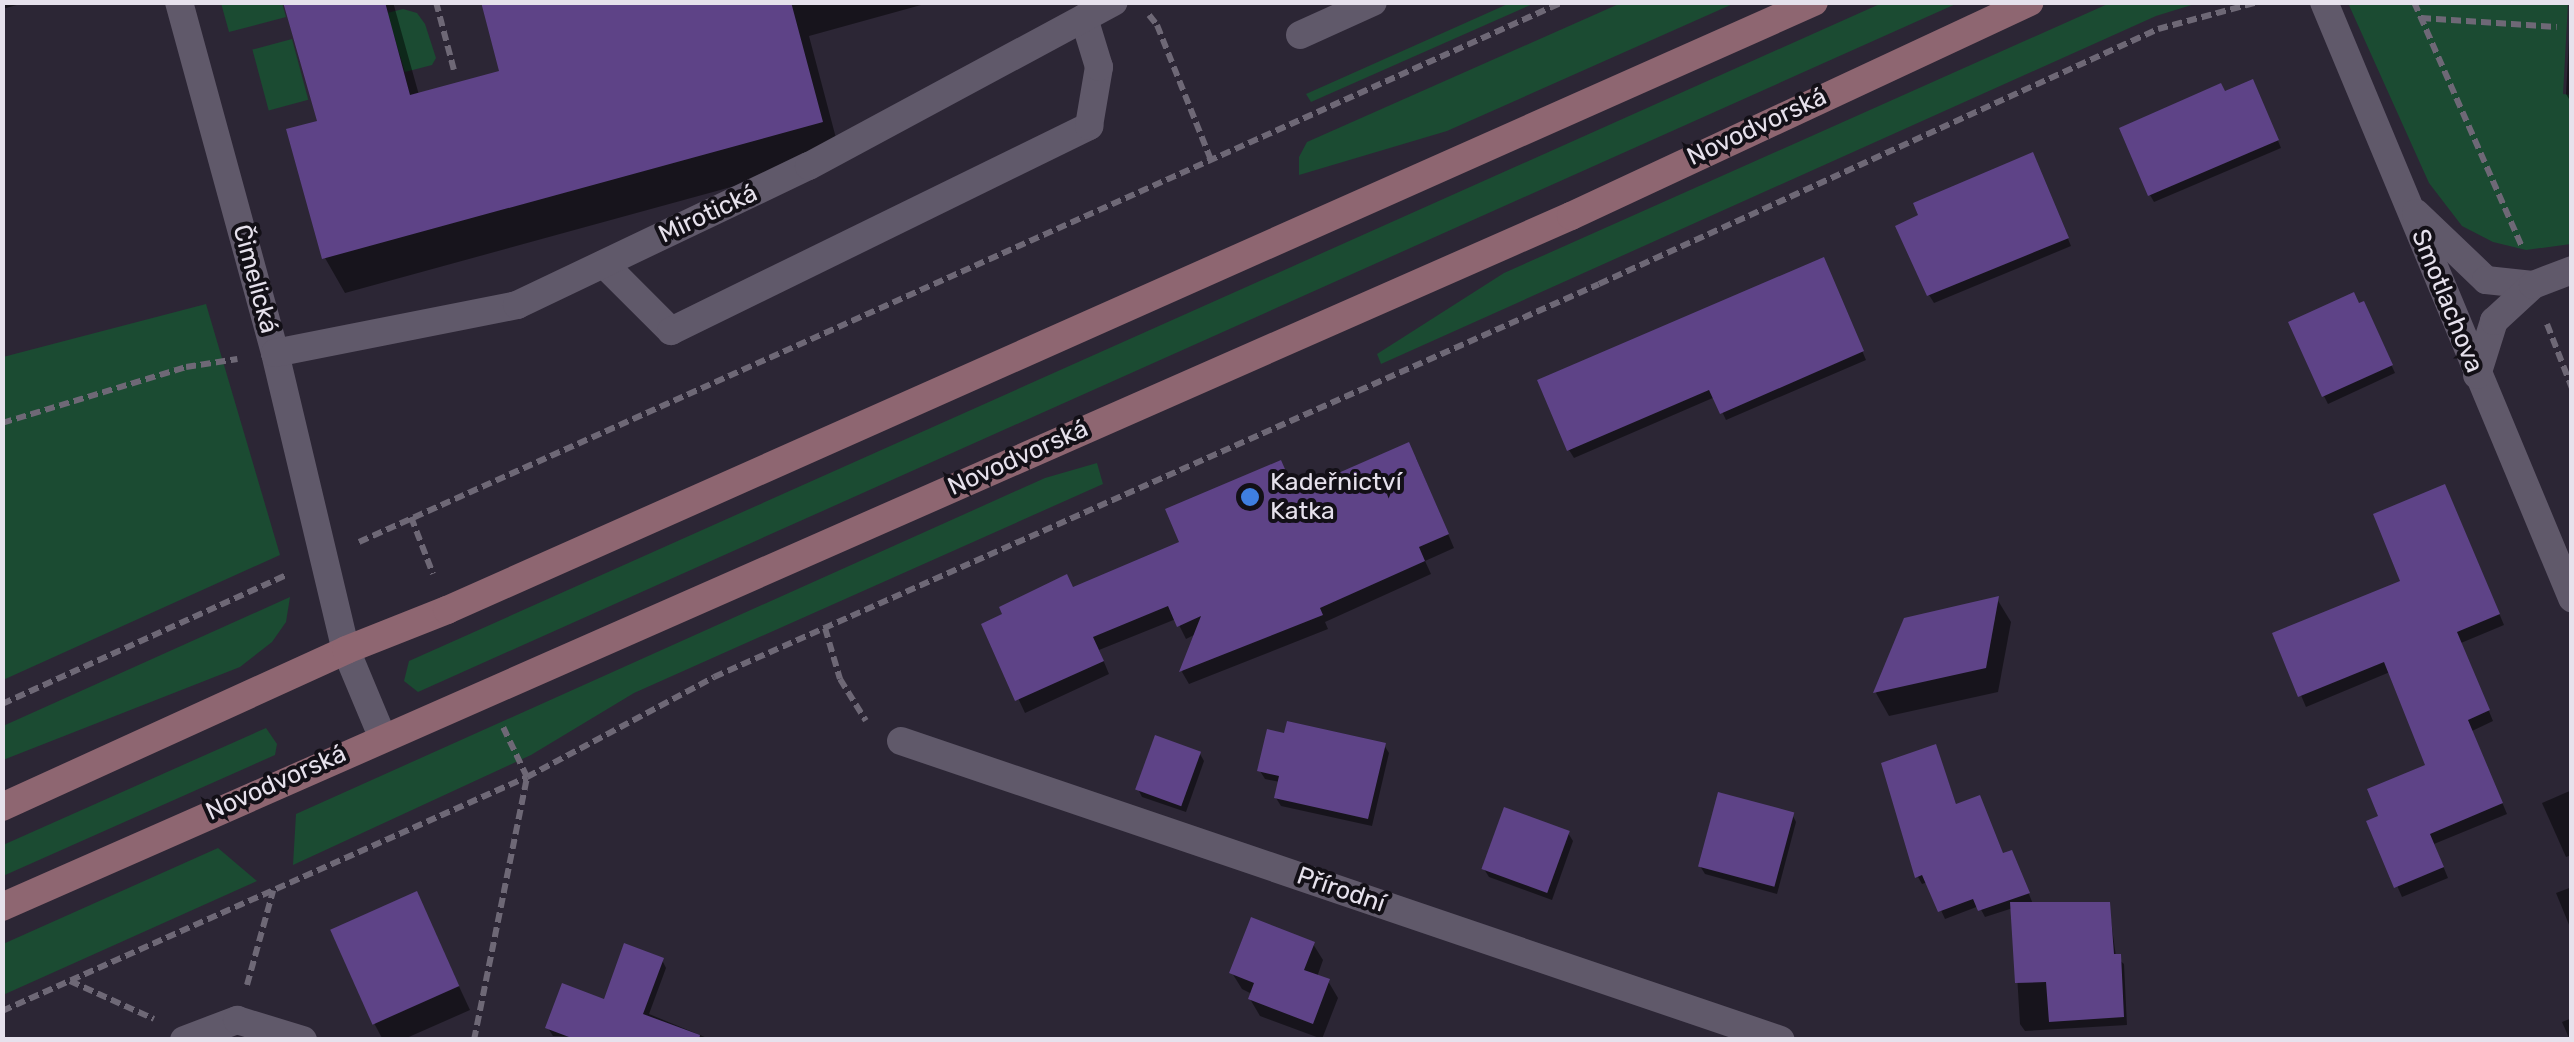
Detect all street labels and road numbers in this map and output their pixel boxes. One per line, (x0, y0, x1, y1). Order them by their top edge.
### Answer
street label: Novodvorská (1683, 82, 1831, 172)
street label: Mirotická (654, 178, 762, 250)
street label: Čimelická (226, 221, 284, 337)
street label: Smotlachova (2405, 225, 2489, 377)
street label: Novodvorská (943, 414, 1093, 502)
street label: Novodvorská (201, 739, 351, 827)
street label: Přírodní (1293, 861, 1389, 919)

